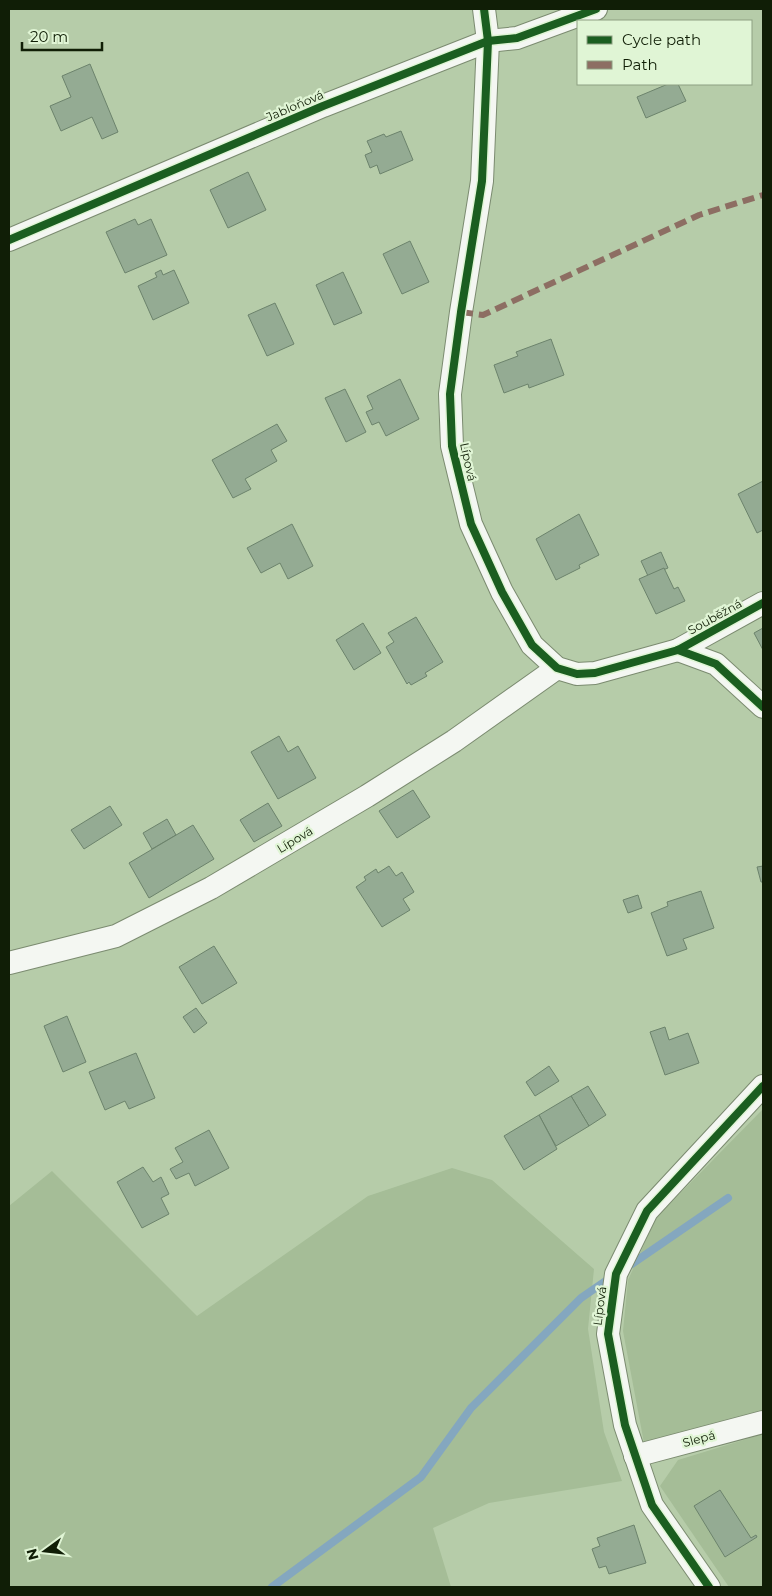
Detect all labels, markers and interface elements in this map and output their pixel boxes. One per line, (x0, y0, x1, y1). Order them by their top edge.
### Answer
scale bar (22, 20, 102, 52)
legend (577, 20, 752, 85)
text: 20 m (30, 27, 68, 46)
text: Cycle path (622, 30, 701, 49)
text: Path (622, 55, 658, 74)
street label: Jabloňová (263, 87, 326, 125)
street label: Lípová (457, 441, 480, 483)
street label: Souběžná (685, 596, 744, 638)
street label: Lípová (274, 823, 315, 856)
street label: Lípová (590, 1286, 609, 1326)
street label: Slepá (681, 1427, 717, 1450)
north arrow (20, 1526, 70, 1576)
text: N (22, 1547, 43, 1562)

